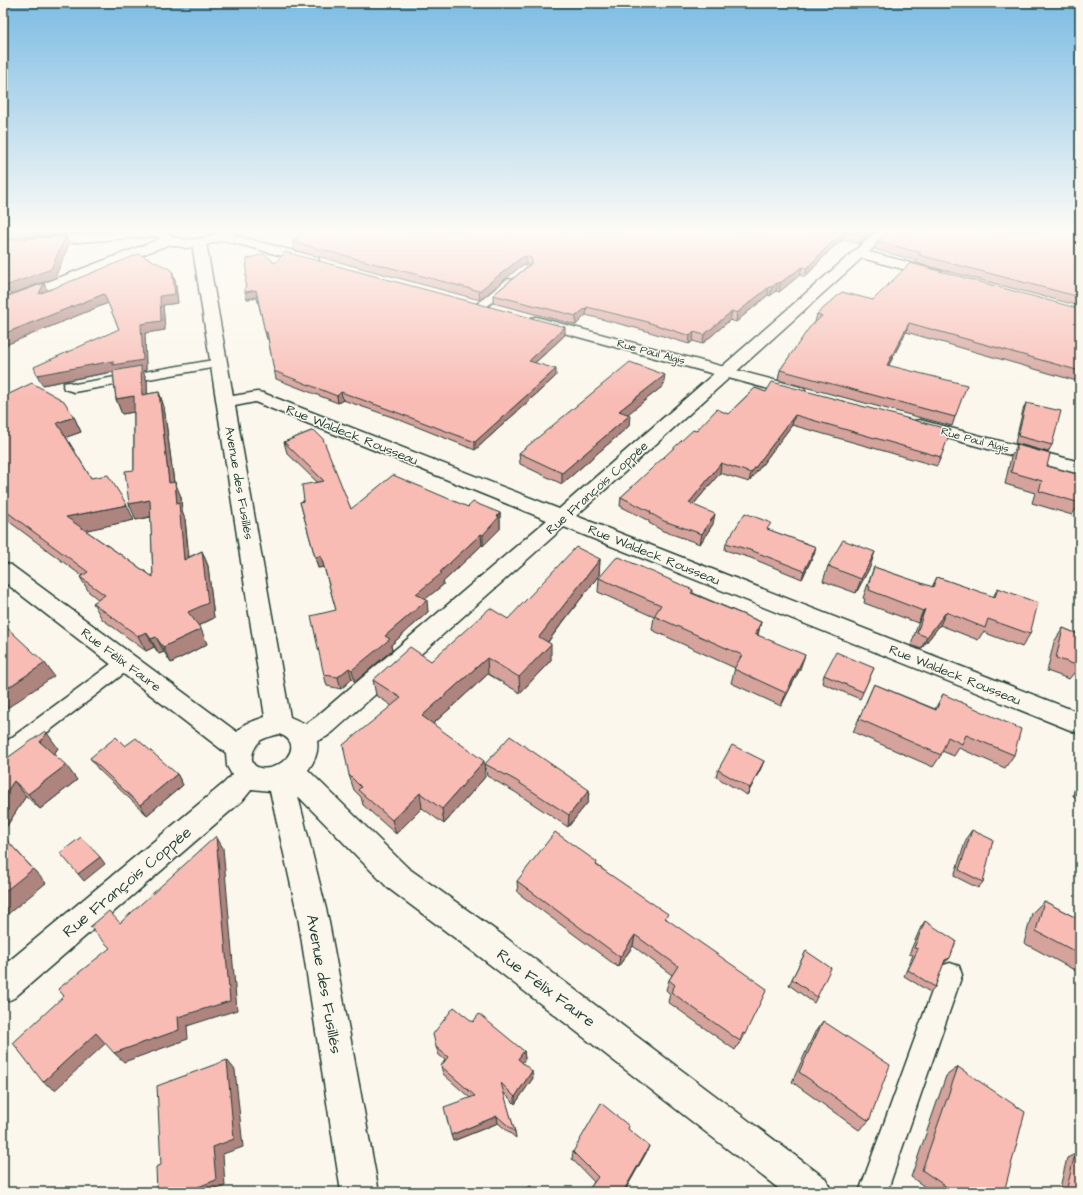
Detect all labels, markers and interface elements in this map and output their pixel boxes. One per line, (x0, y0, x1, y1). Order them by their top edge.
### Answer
street label: Rue Paul Algis (615, 336, 687, 369)
street label: Rue Waldeck Rousseau (283, 400, 421, 470)
street label: Rue Paul Algis (939, 424, 1011, 457)
street label: Avenue des Fusillés (220, 425, 258, 541)
street label: Rue François Coppée (542, 437, 652, 539)
street label: Rue Waldeck Rousseau (585, 520, 723, 590)
street label: Rue Félix Faure (77, 624, 165, 696)
street label: Rue Waldeck Rousseau (886, 640, 1024, 710)
street label: Rue François Coppée (58, 821, 196, 943)
street label: Avenue des Fusillés (301, 913, 347, 1055)
street label: Rue Félix Faure (492, 944, 600, 1033)

